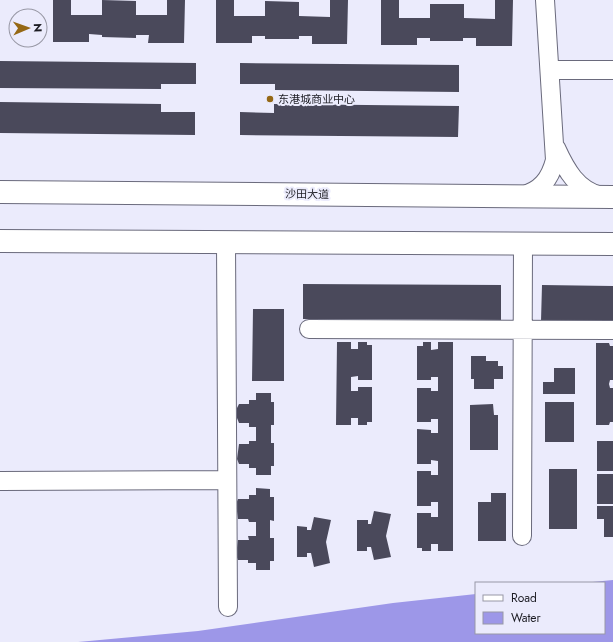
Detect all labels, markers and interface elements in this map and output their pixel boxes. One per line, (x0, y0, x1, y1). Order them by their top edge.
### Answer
north arrow (8, 8, 48, 48)
text: N (30, 23, 46, 32)
place label: 东港城商业中心 (278, 91, 355, 107)
marker: 东港城商业中心 (265, 94, 275, 104)
street label: 沙田大道 (285, 186, 329, 202)
legend (475, 582, 605, 634)
text: Road (511, 589, 537, 607)
text: Water (511, 609, 542, 627)

